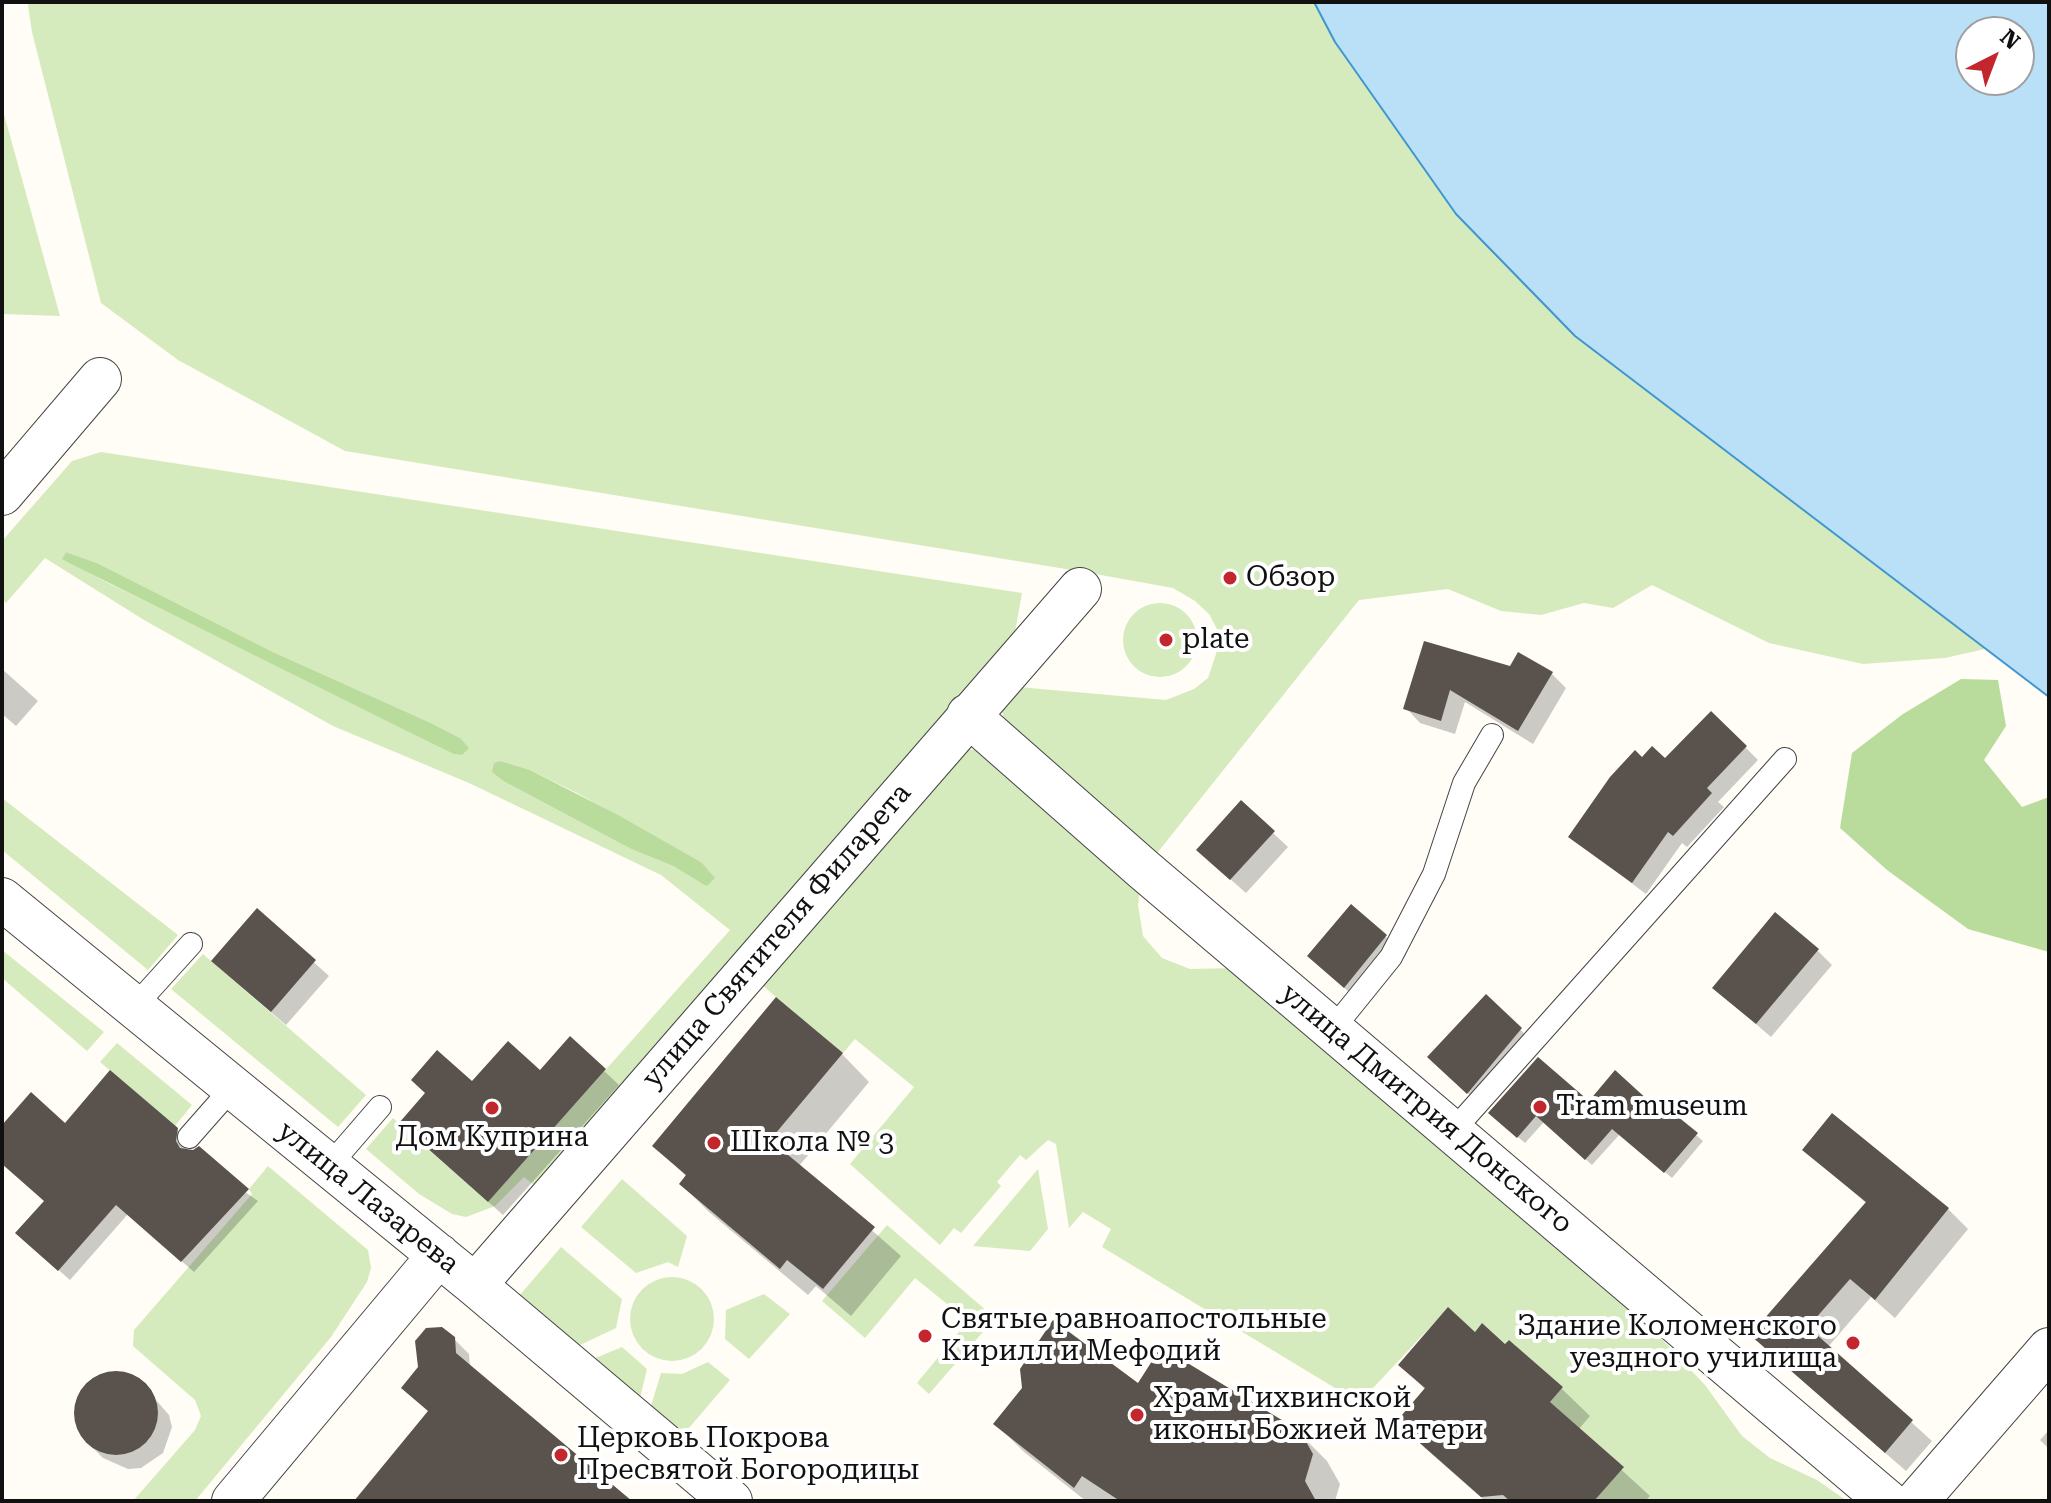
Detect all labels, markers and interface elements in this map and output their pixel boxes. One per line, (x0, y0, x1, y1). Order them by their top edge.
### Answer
north arrow (1955, 16, 2035, 96)
text: N (1995, 24, 2025, 54)
place label: Обзор (1246, 561, 1335, 595)
marker: Обзор (1221, 569, 1239, 587)
place label: plate (1182, 623, 1249, 657)
marker: plate (1157, 631, 1175, 649)
street label: улица Святителя Филарета (636, 777, 918, 1095)
street label: улица Дмитрия Донского (1273, 977, 1579, 1241)
place label: Tram museum (1556, 1090, 1748, 1124)
marker: Tram museum (1531, 1098, 1549, 1116)
marker: Дом Куприна (483, 1099, 501, 1117)
street label: улица Лазарева (270, 1115, 466, 1281)
place label: Дом Куприна (395, 1121, 589, 1155)
place label: Школа № 3 (730, 1126, 894, 1160)
marker: Школа № 3 (705, 1134, 723, 1152)
place label: Святые равноапостольные Кирилл и Мефодий (941, 1303, 1327, 1369)
place label: Здание Коломенского уездного училища (1517, 1310, 1837, 1376)
marker: Святые равноапостольные Кирилл и Мефодий (916, 1327, 934, 1345)
marker: Здание Коломенского уездного училища (1844, 1334, 1862, 1352)
place label: Храм Тихвинской иконы Божией Матери (1153, 1382, 1483, 1448)
marker: Храм Тихвинской иконы Божией Матери (1128, 1406, 1146, 1424)
place label: Церковь Покрова Пресвятой Богородицы (577, 1422, 919, 1488)
marker: Церковь Покрова Пресвятой Богородицы (552, 1446, 570, 1464)

